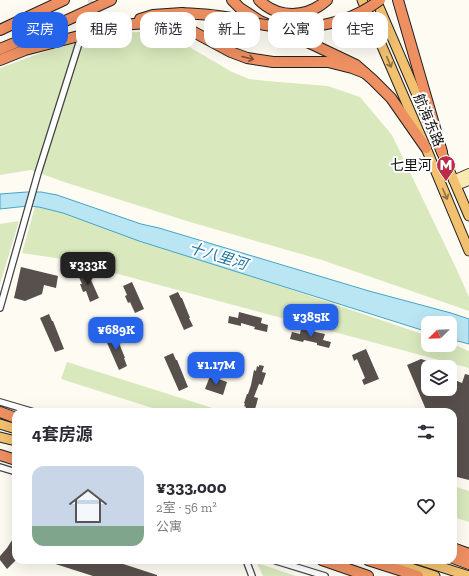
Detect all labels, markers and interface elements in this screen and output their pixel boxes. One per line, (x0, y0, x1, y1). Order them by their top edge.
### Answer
chip: 买房 (12, 12, 68, 48)
chip: 租房 (76, 12, 132, 48)
chip: 筛选 (140, 12, 196, 48)
chip: 新上 (204, 12, 260, 48)
chip: 公寓 (268, 12, 324, 48)
chip: 住宅 (332, 12, 388, 48)
one-way arrow (241, 55, 254, 62)
one-way arrow (385, 55, 393, 67)
street label: 航海东路 (410, 91, 447, 149)
metro station icon: 七里河 (435, 154, 457, 182)
place label: 七里河 (390, 157, 432, 174)
one-way arrow (442, 188, 449, 200)
water label: 十八里河 (187, 239, 252, 274)
pin: ¥333K (60, 252, 116, 286)
text: ¥333K (69, 257, 107, 272)
pin: ¥385K (283, 304, 339, 338)
text: ¥385K (292, 309, 330, 324)
north arrow (421, 316, 457, 352)
map controls (421, 316, 457, 396)
pin: ¥689K (88, 317, 144, 351)
text: ¥689K (97, 322, 135, 337)
pin: ¥1.17M (183, 352, 249, 386)
text: ¥1.17M (196, 357, 236, 372)
button: layers (421, 360, 457, 396)
icon: filters (415, 421, 437, 443)
text: 4套房源 (32, 424, 93, 444)
text: ¥333,000 (156, 477, 226, 497)
icon: home (64, 482, 112, 530)
icon: heart (415, 495, 437, 517)
text: 2室 · 56 m² (156, 500, 217, 515)
text: 公寓 (156, 519, 182, 534)

